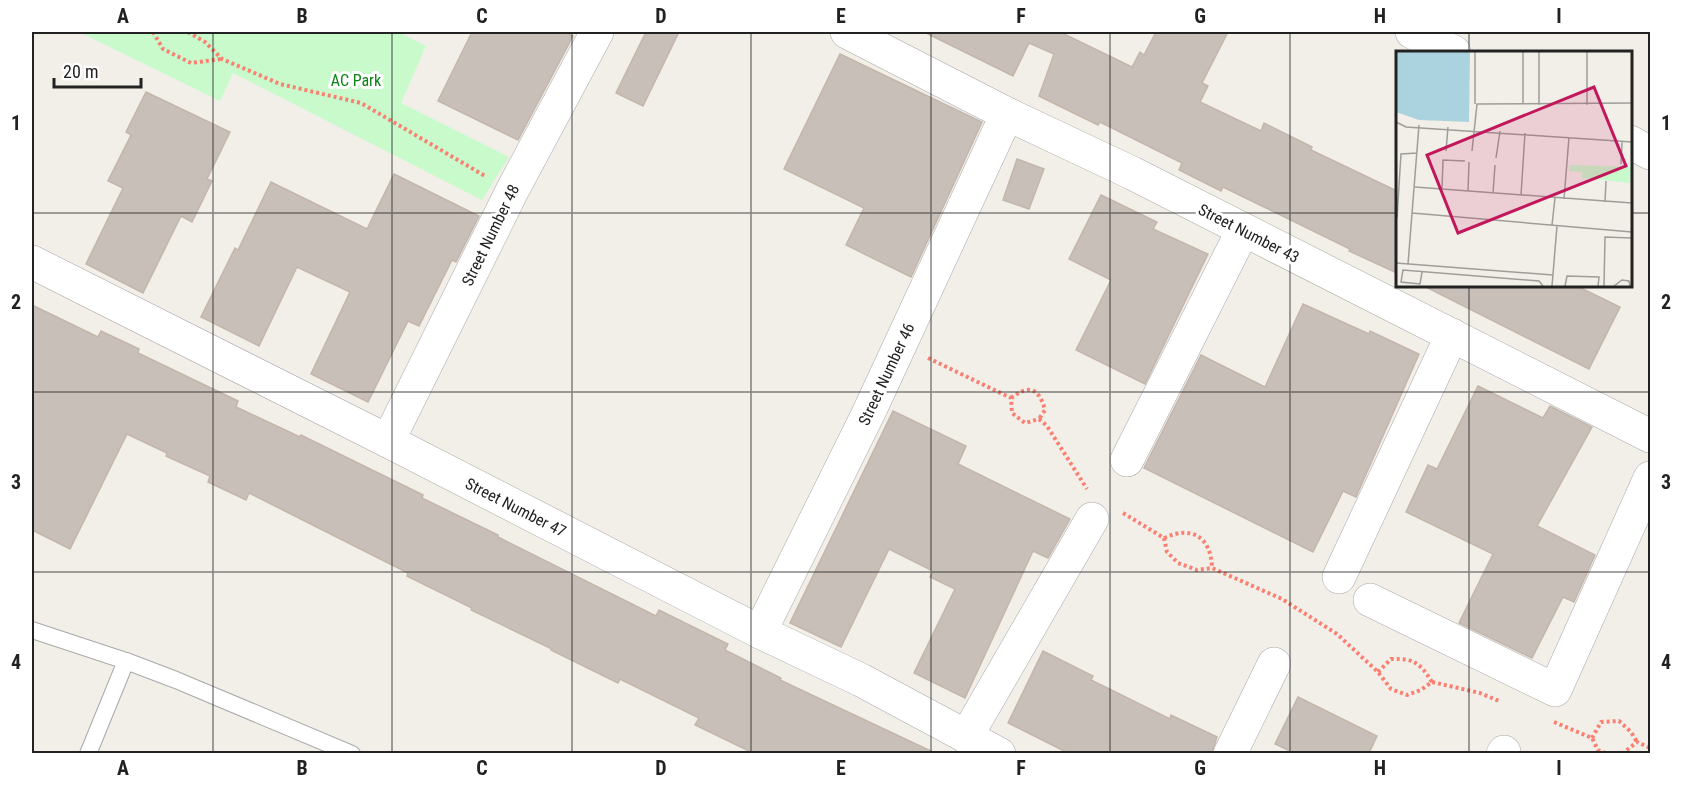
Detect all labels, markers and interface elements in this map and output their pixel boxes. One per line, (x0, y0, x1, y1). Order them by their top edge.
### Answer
text: A (117, 4, 129, 28)
text: B (296, 4, 308, 28)
text: C (476, 4, 488, 28)
text: D (655, 4, 667, 28)
text: E (836, 4, 846, 28)
text: F (1016, 4, 1026, 28)
text: G (1194, 4, 1206, 28)
text: H (1374, 4, 1386, 28)
text: I (1556, 4, 1562, 28)
scale bar (54, 51, 141, 89)
inset map (1396, 51, 1631, 286)
text: 20 m (63, 61, 98, 82)
park label: AC Park (331, 71, 382, 90)
text: 1 (11, 111, 21, 135)
text: 1 (1661, 111, 1671, 135)
street label: Street Number 48 (458, 181, 523, 289)
street label: Street Number 43 (1195, 200, 1302, 267)
text: 2 (11, 290, 21, 314)
text: 2 (1661, 290, 1671, 314)
street label: Street Number 46 (854, 320, 918, 428)
text: 3 (11, 470, 21, 494)
text: 3 (1661, 470, 1671, 494)
street label: Street Number 47 (462, 474, 569, 541)
text: 4 (11, 650, 21, 674)
text: 4 (1661, 650, 1671, 674)
text: A (117, 756, 129, 780)
text: B (296, 756, 308, 780)
text: C (476, 756, 488, 780)
text: D (655, 756, 667, 780)
text: E (836, 756, 846, 780)
text: F (1016, 756, 1026, 780)
text: G (1194, 756, 1206, 780)
text: H (1374, 756, 1386, 780)
text: I (1556, 756, 1562, 780)

